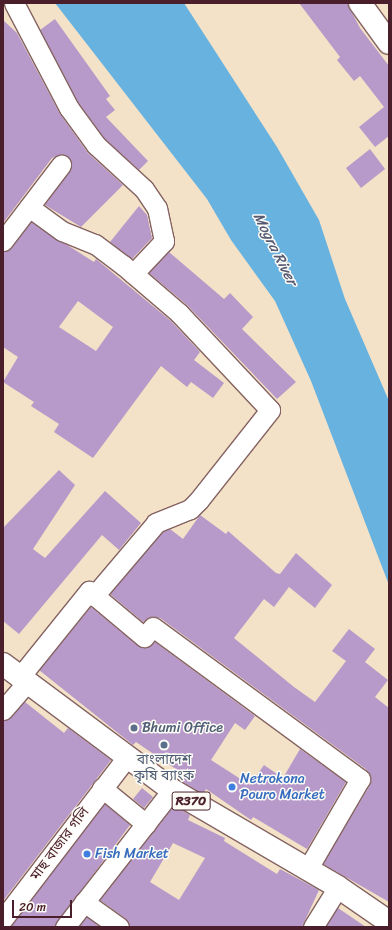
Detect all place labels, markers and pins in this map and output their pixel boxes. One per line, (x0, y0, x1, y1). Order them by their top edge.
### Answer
place label: Bhumi Office (142, 720, 223, 736)
marker: Bhumi Office (129, 723, 139, 733)
marker: বাংলাদেশ কৃষি ব্যাংক (159, 740, 169, 750)
place label: বাংলাদেশ কৃষি ব্যাংক (134, 752, 194, 784)
place label: Netrokona Pouro Market (240, 771, 324, 804)
marker: Netrokona Pouro Market (227, 782, 237, 792)
place label: Fish Market (95, 846, 168, 862)
marker: Fish Market (82, 849, 92, 859)

